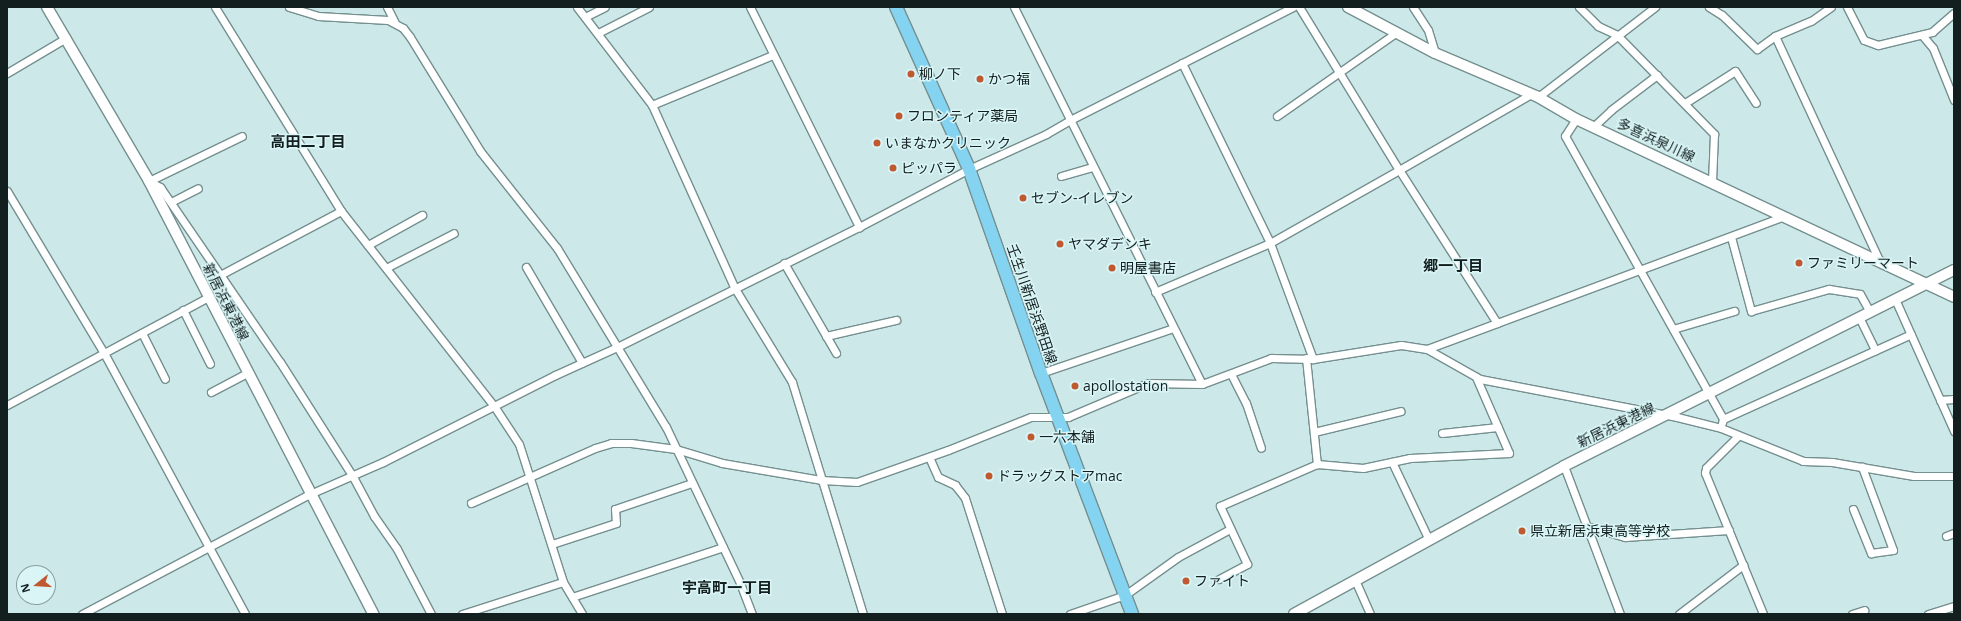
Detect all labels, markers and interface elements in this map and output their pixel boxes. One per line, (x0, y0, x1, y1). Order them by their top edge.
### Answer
place label: 柳ノ下 (919, 66, 961, 82)
marker: 柳ノ下 (906, 69, 916, 79)
place label: かつ福 (988, 71, 1030, 87)
marker: かつ福 (975, 74, 985, 84)
place label: フロンティア薬局 (907, 108, 1019, 124)
marker: フロンティア薬局 (894, 111, 904, 121)
street label: 多喜浜泉川線 (1614, 115, 1698, 165)
district label: 高田二丁目 (271, 133, 345, 151)
place label: いまなかクリニック (885, 135, 1011, 151)
marker: いまなかクリニック (872, 138, 882, 148)
place label: ピッパラ (901, 160, 957, 176)
marker: ピッパラ (888, 163, 898, 173)
place label: セブン-イレブン (1031, 190, 1134, 206)
marker: セブン-イレブン (1018, 193, 1028, 203)
place label: ヤマダデンキ (1068, 236, 1152, 252)
marker: ヤマダデンキ (1055, 239, 1065, 249)
street label: 壬生川新居浜野田線 (1004, 242, 1060, 366)
place label: ファミリーマート (1807, 255, 1919, 271)
district label: 郷一丁目 (1423, 257, 1483, 275)
marker: ファミリーマート (1794, 258, 1804, 268)
place label: 明屋書店 (1120, 260, 1176, 276)
street label: 新居浜東港線 (199, 261, 253, 343)
marker: 明屋書店 (1107, 263, 1117, 273)
place label: apollostation (1083, 378, 1168, 394)
marker: apollostation (1070, 381, 1080, 391)
street label: 新居浜東港線 (1575, 399, 1657, 451)
place label: 一六本舗 (1039, 429, 1095, 445)
marker: 一六本舗 (1026, 432, 1036, 442)
place label: ドラッグストアmac (997, 468, 1122, 484)
marker: ドラッグストアmac (984, 471, 994, 481)
place label: 県立新居浜東高等学校 (1530, 523, 1670, 539)
marker: 県立新居浜東高等学校 (1517, 526, 1527, 536)
north arrow (16, 565, 56, 605)
place label: ファイト (1194, 573, 1250, 589)
marker: ファイト (1181, 576, 1191, 586)
district label: 宇高町一丁目 (682, 579, 772, 597)
text: N (17, 582, 33, 595)

